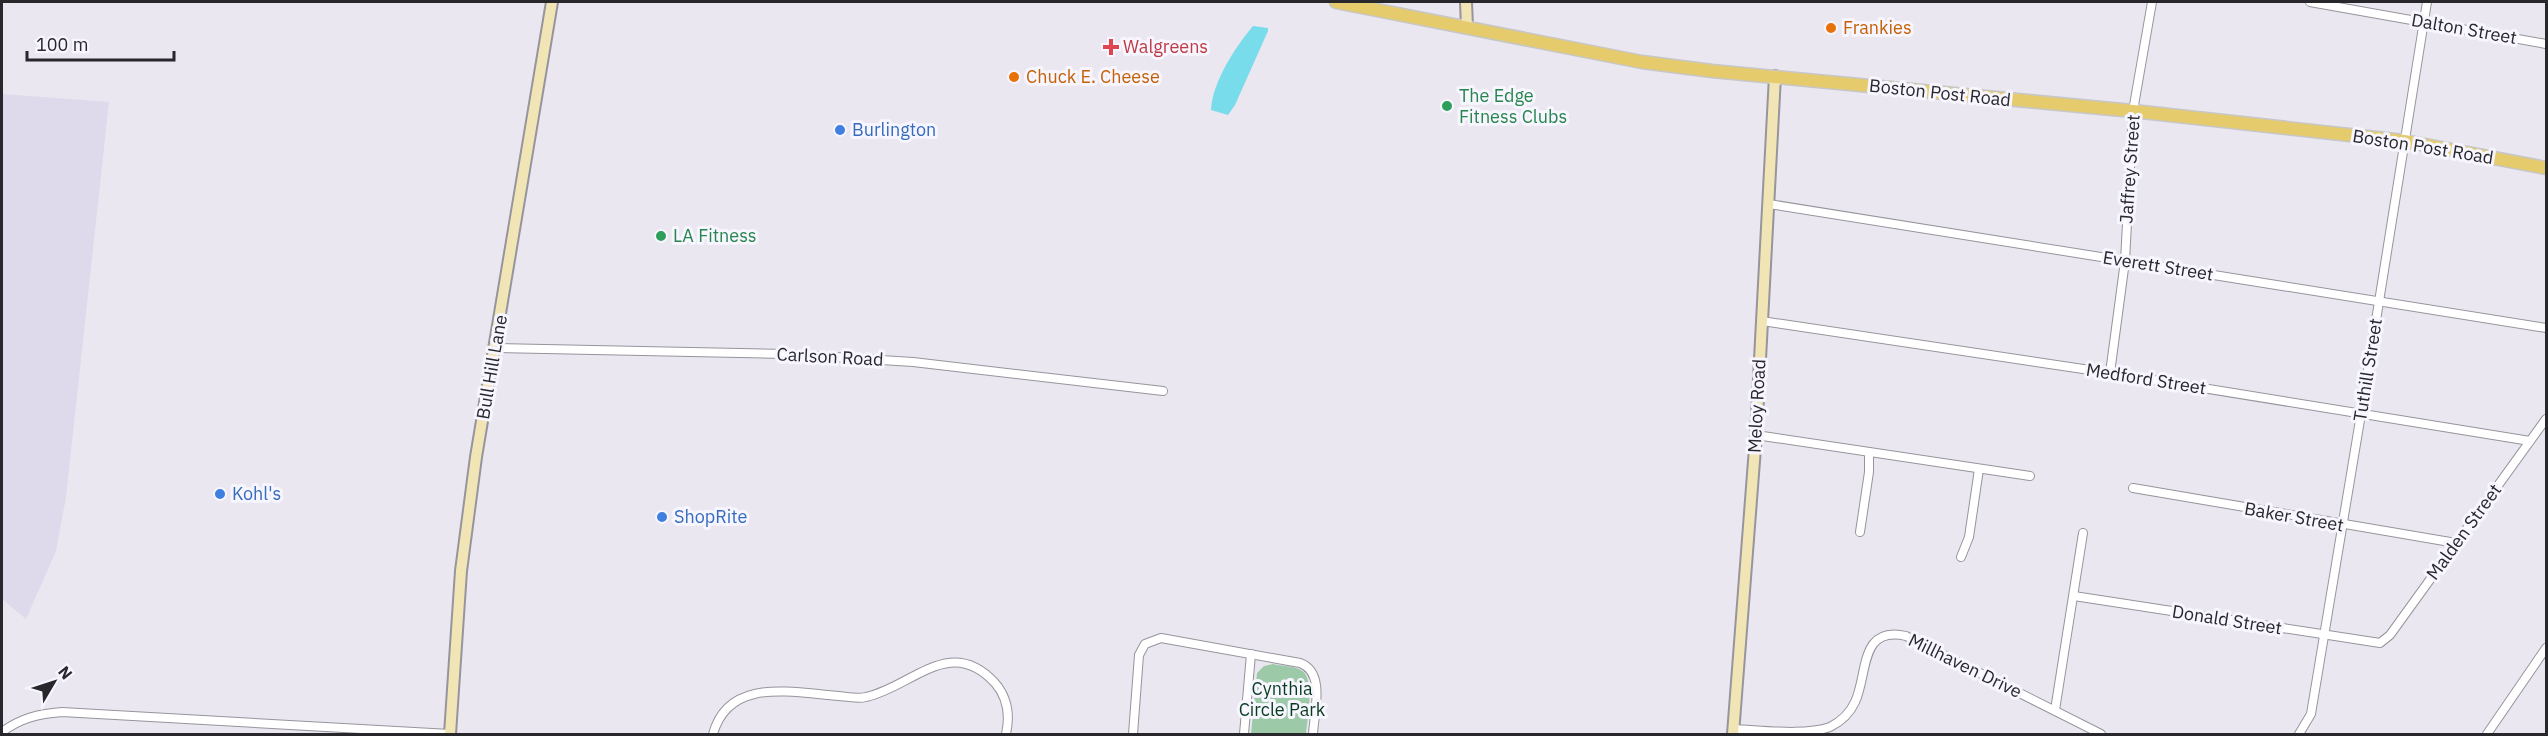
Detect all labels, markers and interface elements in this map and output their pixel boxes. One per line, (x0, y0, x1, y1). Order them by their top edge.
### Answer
street label: Dalton Street (2410, 8, 2519, 49)
place label: Frankies (1843, 16, 1912, 39)
marker: Frankies (1824, 21, 1838, 35)
scale bar (27, 24, 174, 62)
text: 100 m (36, 33, 88, 56)
place label: Walgreens (1123, 35, 1208, 58)
marker: Walgreens (1104, 40, 1118, 54)
place label: Chuck E. Cheese (1026, 65, 1160, 88)
marker: Chuck E. Cheese (1007, 70, 1021, 84)
street label: Boston Post Road (1868, 74, 2012, 111)
place label: The Edge Fitness Clubs (1459, 84, 1567, 128)
marker: The Edge Fitness Clubs (1440, 99, 1454, 113)
street label: Jaffrey Street (2114, 114, 2145, 224)
place label: Burlington (852, 118, 936, 141)
marker: Burlington (833, 123, 847, 137)
street label: Boston Post Road (2351, 124, 2495, 169)
place label: LA Fitness (673, 224, 757, 247)
marker: LA Fitness (654, 229, 668, 243)
street label: Everett Street (2101, 245, 2215, 286)
street label: Bull Hill Lane (471, 313, 512, 421)
street label: Tuthill Street (2348, 317, 2387, 423)
street label: Carlson Road (776, 342, 884, 371)
street label: Meloy Road (1743, 358, 1770, 454)
street label: Medford Street (2084, 358, 2208, 399)
street label: Malden Street (2421, 479, 2506, 584)
place label: Kohl's (232, 482, 281, 505)
marker: Kohl's (213, 487, 227, 501)
street label: Baker Street (2243, 496, 2346, 537)
place label: ShopRite (674, 505, 747, 528)
marker: ShopRite (655, 510, 669, 524)
street label: Donald Street (2170, 599, 2284, 640)
street label: Millhaven Drive (1905, 628, 2026, 703)
north arrow (24, 652, 84, 712)
text: N (54, 662, 77, 683)
park label: Cynthia Circle Park (1239, 677, 1326, 721)

